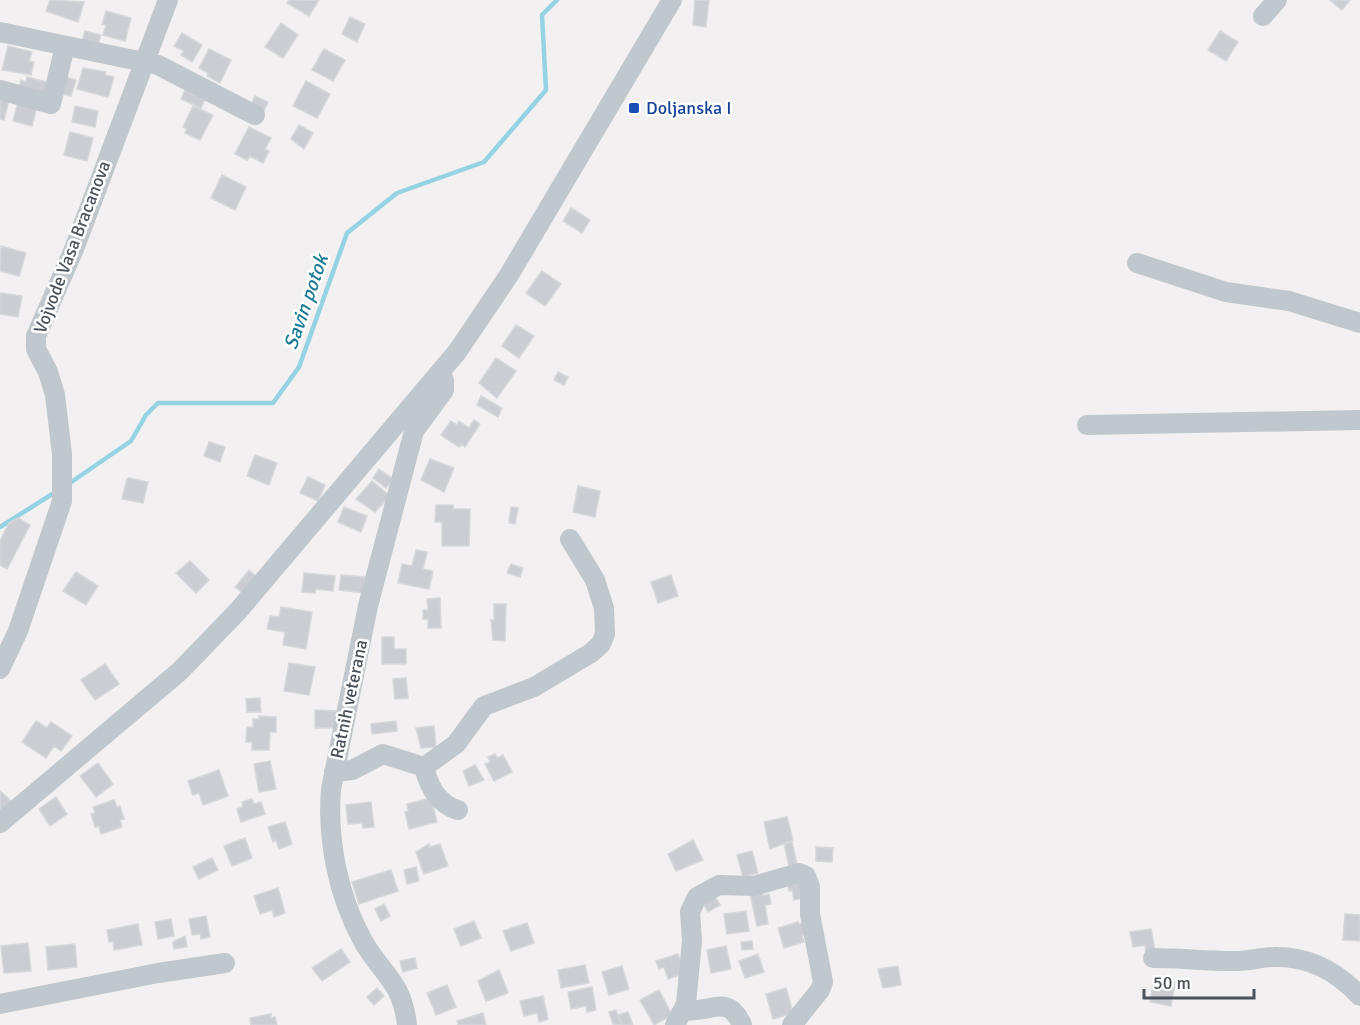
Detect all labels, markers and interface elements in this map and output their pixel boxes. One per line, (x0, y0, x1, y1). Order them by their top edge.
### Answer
place label: Doljanska I (646, 97, 731, 119)
marker: Doljanska I (627, 101, 641, 115)
street label: Vojvode Vasa Bracanova (29, 158, 115, 336)
water label: Savin potok (278, 249, 335, 353)
street label: Ratnih veterana (326, 638, 372, 760)
scale bar (1144, 962, 1254, 1000)
text: 50 m (1153, 972, 1191, 994)

